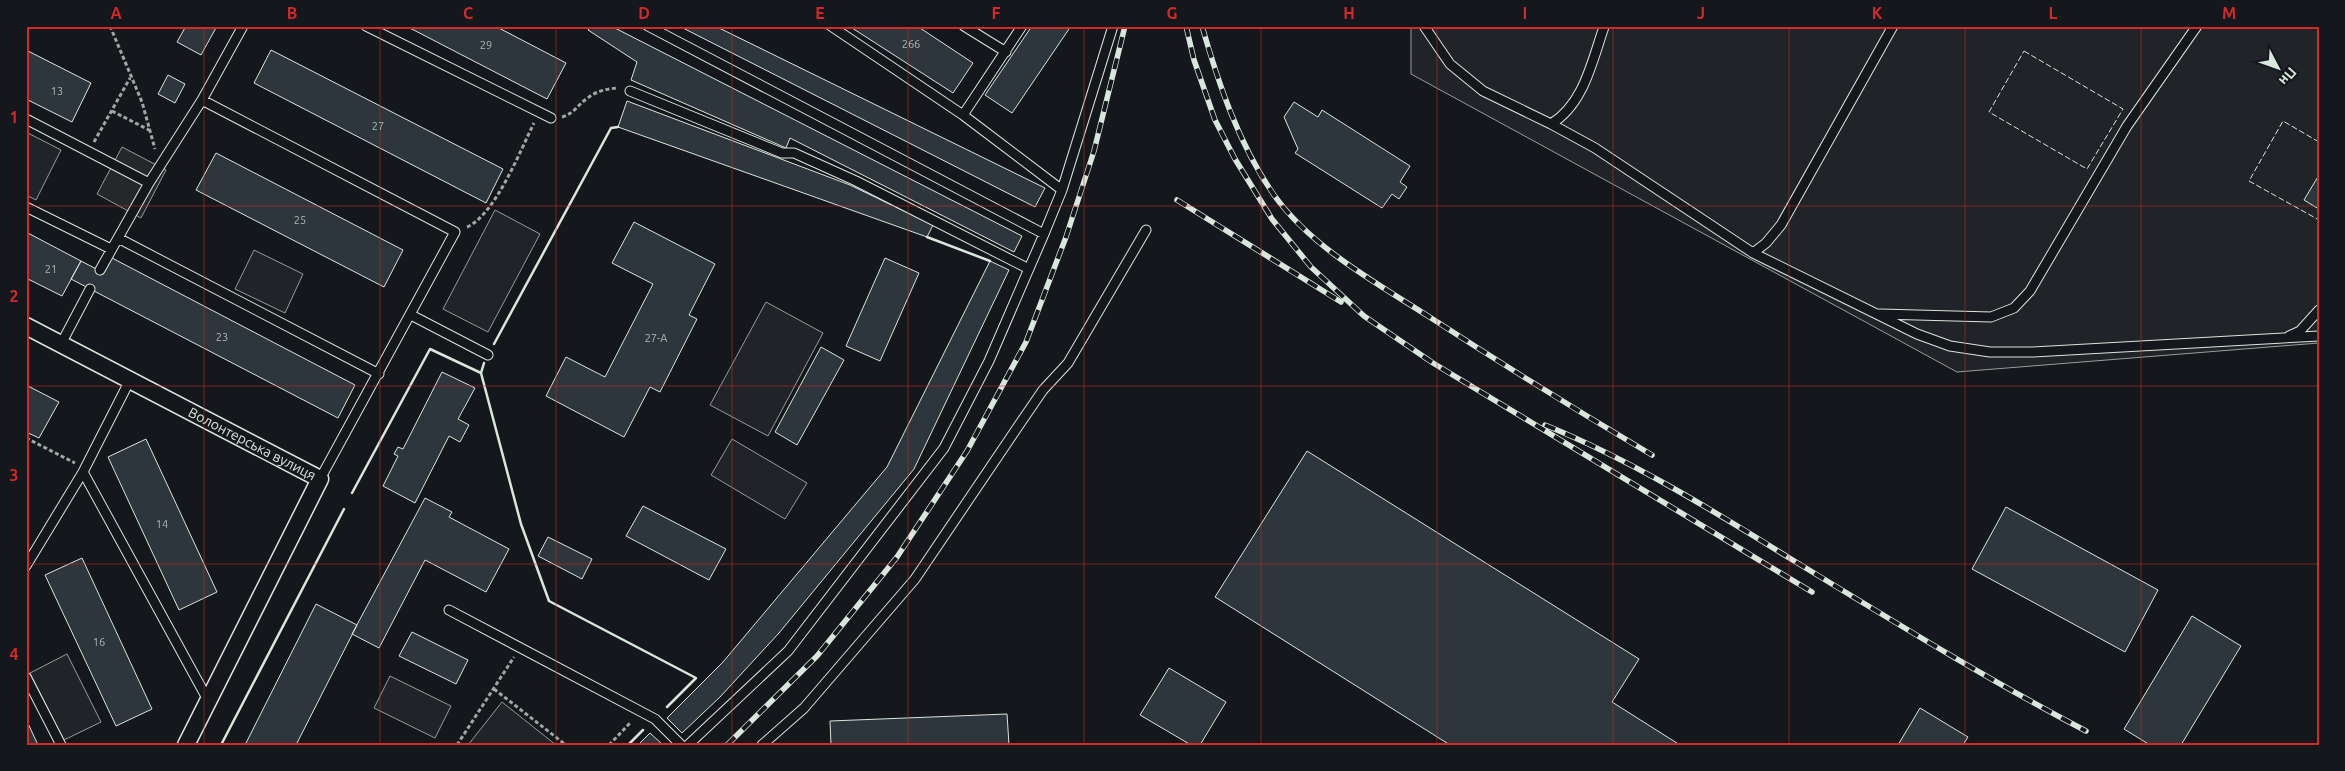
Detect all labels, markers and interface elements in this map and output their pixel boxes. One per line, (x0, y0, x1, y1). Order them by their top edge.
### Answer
text: A (110, 4, 122, 22)
text: B (287, 4, 297, 22)
text: C (463, 4, 473, 22)
text: D (638, 4, 650, 22)
text: E (815, 4, 825, 22)
text: F (992, 4, 1001, 22)
text: G (1166, 4, 1178, 22)
text: H (1343, 4, 1355, 22)
text: I (1523, 4, 1527, 22)
text: J (1697, 4, 1705, 22)
text: K (1872, 4, 1883, 22)
text: L (2049, 4, 2058, 22)
text: M (2222, 4, 2236, 22)
house number: 266 (902, 38, 920, 50)
house number: 29 (480, 39, 492, 51)
north arrow (2252, 42, 2302, 92)
text: Пн (2276, 64, 2300, 89)
house number: 13 (51, 85, 63, 97)
text: 1 (9, 108, 19, 126)
house number: 27 (372, 120, 384, 132)
house number: 25 (294, 214, 306, 226)
house number: 21 (45, 263, 57, 275)
text: 2 (9, 287, 19, 305)
house number: 23 (216, 331, 228, 343)
house number: 27-А (645, 332, 668, 344)
street label: Волонтерська вулиця (186, 404, 319, 484)
text: 3 (9, 466, 19, 484)
house number: 14 (156, 518, 168, 530)
house number: 16 (93, 636, 105, 648)
text: 4 (9, 645, 19, 663)

